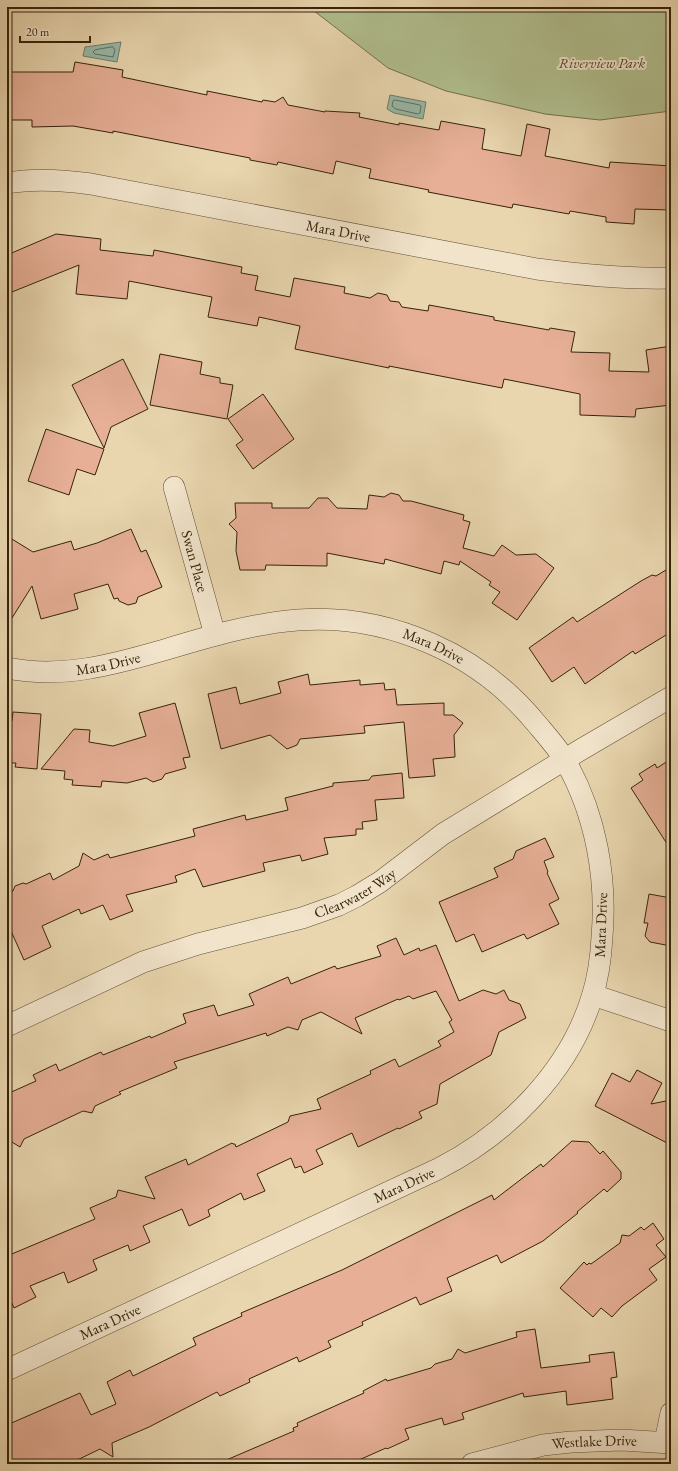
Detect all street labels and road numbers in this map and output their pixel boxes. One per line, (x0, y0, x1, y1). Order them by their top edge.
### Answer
street label: Mara Drive (304, 215, 372, 246)
street label: Swan Place (177, 528, 213, 594)
street label: Mara Drive (400, 623, 468, 668)
street label: Mara Drive (75, 647, 142, 679)
street label: Clearwater Way (311, 863, 400, 922)
street label: Mara Drive (590, 892, 611, 958)
street label: Mara Drive (370, 1162, 437, 1207)
street label: Mara Drive (76, 1299, 143, 1344)
street label: Westlake Drive (551, 1430, 638, 1453)

